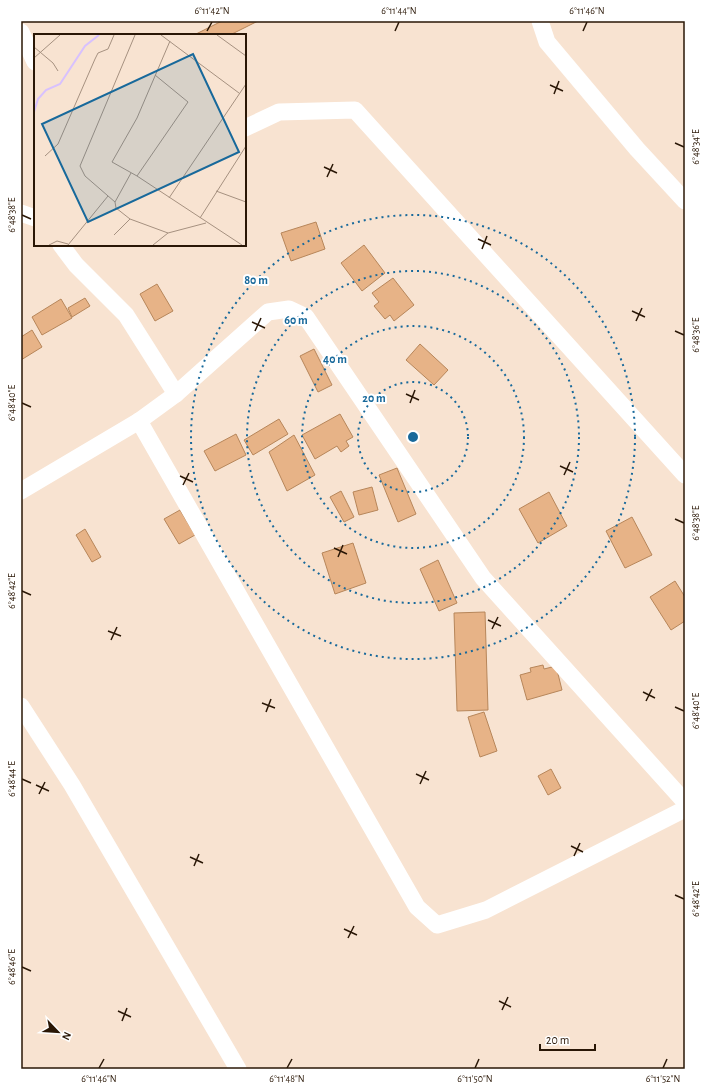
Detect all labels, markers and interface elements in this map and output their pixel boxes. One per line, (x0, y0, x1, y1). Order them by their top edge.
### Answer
text: 6°11'42"N (194, 6, 230, 16)
text: 6°11'44"N (381, 6, 417, 16)
text: 6°11'46"N (569, 6, 605, 16)
inset map (34, 34, 246, 246)
text: 6°48'34"E (691, 129, 701, 165)
text: 6°48'38"E (7, 197, 17, 233)
text: 80 m (244, 274, 268, 286)
text: 60 m (284, 314, 308, 326)
text: 6°48'36"E (691, 317, 701, 353)
text: 40 m (323, 353, 347, 365)
text: 6°48'40"E (7, 385, 17, 421)
text: 20 m (362, 392, 386, 404)
centre of rings (406, 430, 420, 444)
text: 6°48'38"E (691, 505, 701, 541)
text: 6°48'42"E (7, 573, 17, 609)
text: 6°48'40"E (691, 693, 701, 729)
text: 6°48'44"E (7, 761, 17, 797)
text: 6°48'42"E (691, 881, 701, 917)
text: 6°48'46"E (7, 949, 17, 985)
north arrow (38, 1012, 78, 1052)
scale bar (540, 1026, 595, 1052)
text: N (60, 1030, 73, 1042)
text: 20 m (546, 1034, 569, 1046)
text: 6°11'46"N (81, 1074, 117, 1084)
text: 6°11'48"N (269, 1074, 305, 1084)
text: 6°11'50"N (457, 1074, 493, 1084)
text: 6°11'52"N (646, 1074, 680, 1084)

